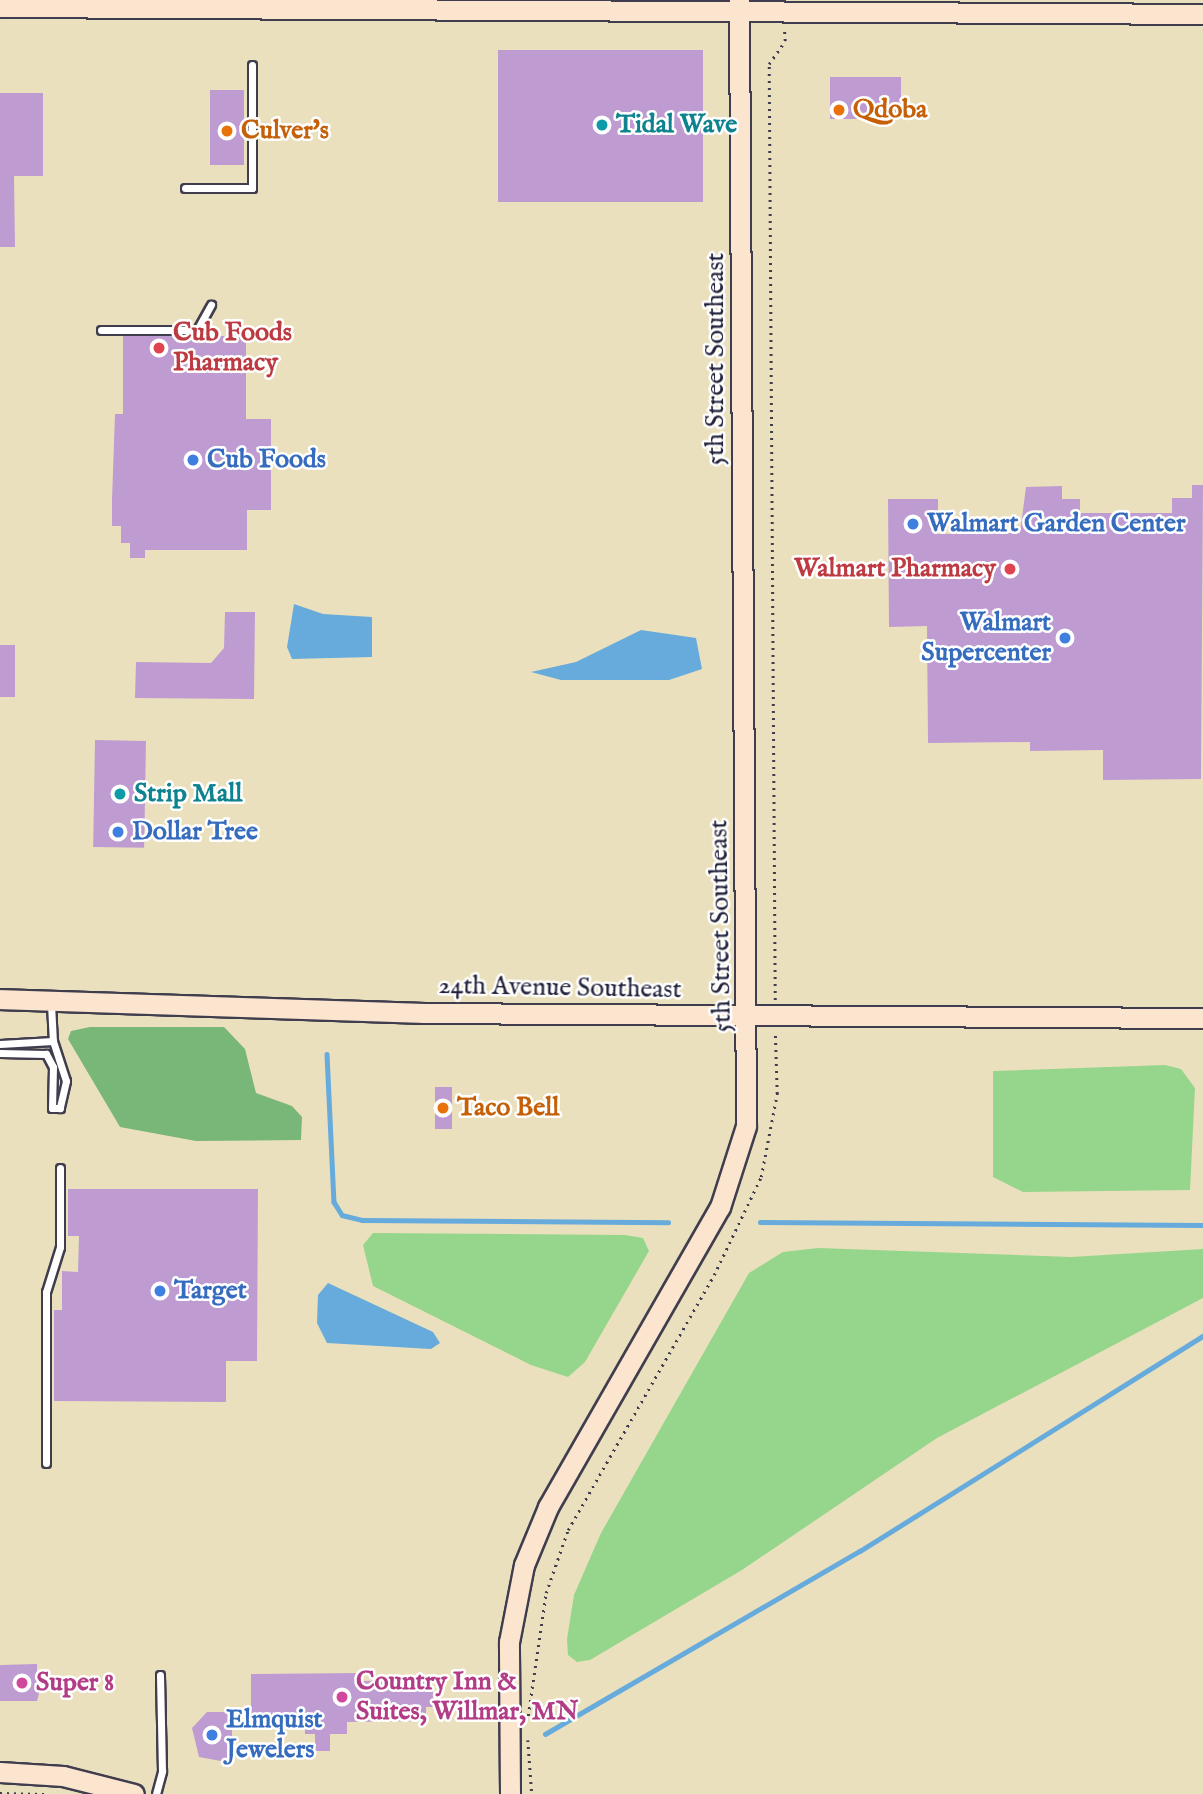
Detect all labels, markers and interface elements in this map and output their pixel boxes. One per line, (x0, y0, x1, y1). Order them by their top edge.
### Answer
place label: Qdoba (853, 94, 927, 126)
marker: Qdoba (831, 102, 847, 118)
place label: Tidal Wave (616, 109, 737, 141)
place label: Culver's (241, 115, 329, 147)
marker: Tidal Wave (594, 117, 610, 133)
marker: Culver's (219, 123, 235, 139)
street label: 5th Street Southeast (700, 253, 732, 465)
place label: Cub Foods Pharmacy (173, 317, 292, 378)
marker: Cub Foods Pharmacy (151, 340, 167, 356)
place label: Cub Foods (207, 444, 326, 476)
marker: Cub Foods (185, 452, 201, 468)
place label: Walmart Garden Center (927, 508, 1185, 540)
marker: Walmart Garden Center (905, 516, 921, 532)
place label: Walmart Pharmacy (794, 553, 996, 585)
marker: Walmart Pharmacy (1002, 561, 1018, 577)
place label: Walmart Supercenter (921, 607, 1051, 668)
marker: Walmart Supercenter (1057, 630, 1073, 646)
place label: Strip Mall (134, 778, 242, 810)
marker: Strip Mall (112, 786, 128, 802)
place label: Dollar Tree (132, 816, 258, 848)
street label: 5th Street Southeast (704, 819, 738, 1033)
marker: Dollar Tree (110, 824, 126, 840)
street label: 24th Avenue Southeast (438, 970, 682, 1006)
place label: Taco Bell (457, 1092, 559, 1124)
marker: Taco Bell (435, 1100, 451, 1116)
place label: Target (174, 1275, 247, 1307)
marker: Target (152, 1283, 168, 1299)
place label: Country Inn & Suites, Willmar, MN (356, 1666, 578, 1728)
place label: Super 8 (36, 1667, 114, 1699)
marker: Super 8 (14, 1675, 30, 1691)
marker: Country Inn & Suites, Willmar, MN (334, 1689, 350, 1705)
place label: Elmquist Jewelers (226, 1704, 323, 1766)
marker: Elmquist Jewelers (204, 1727, 220, 1743)

